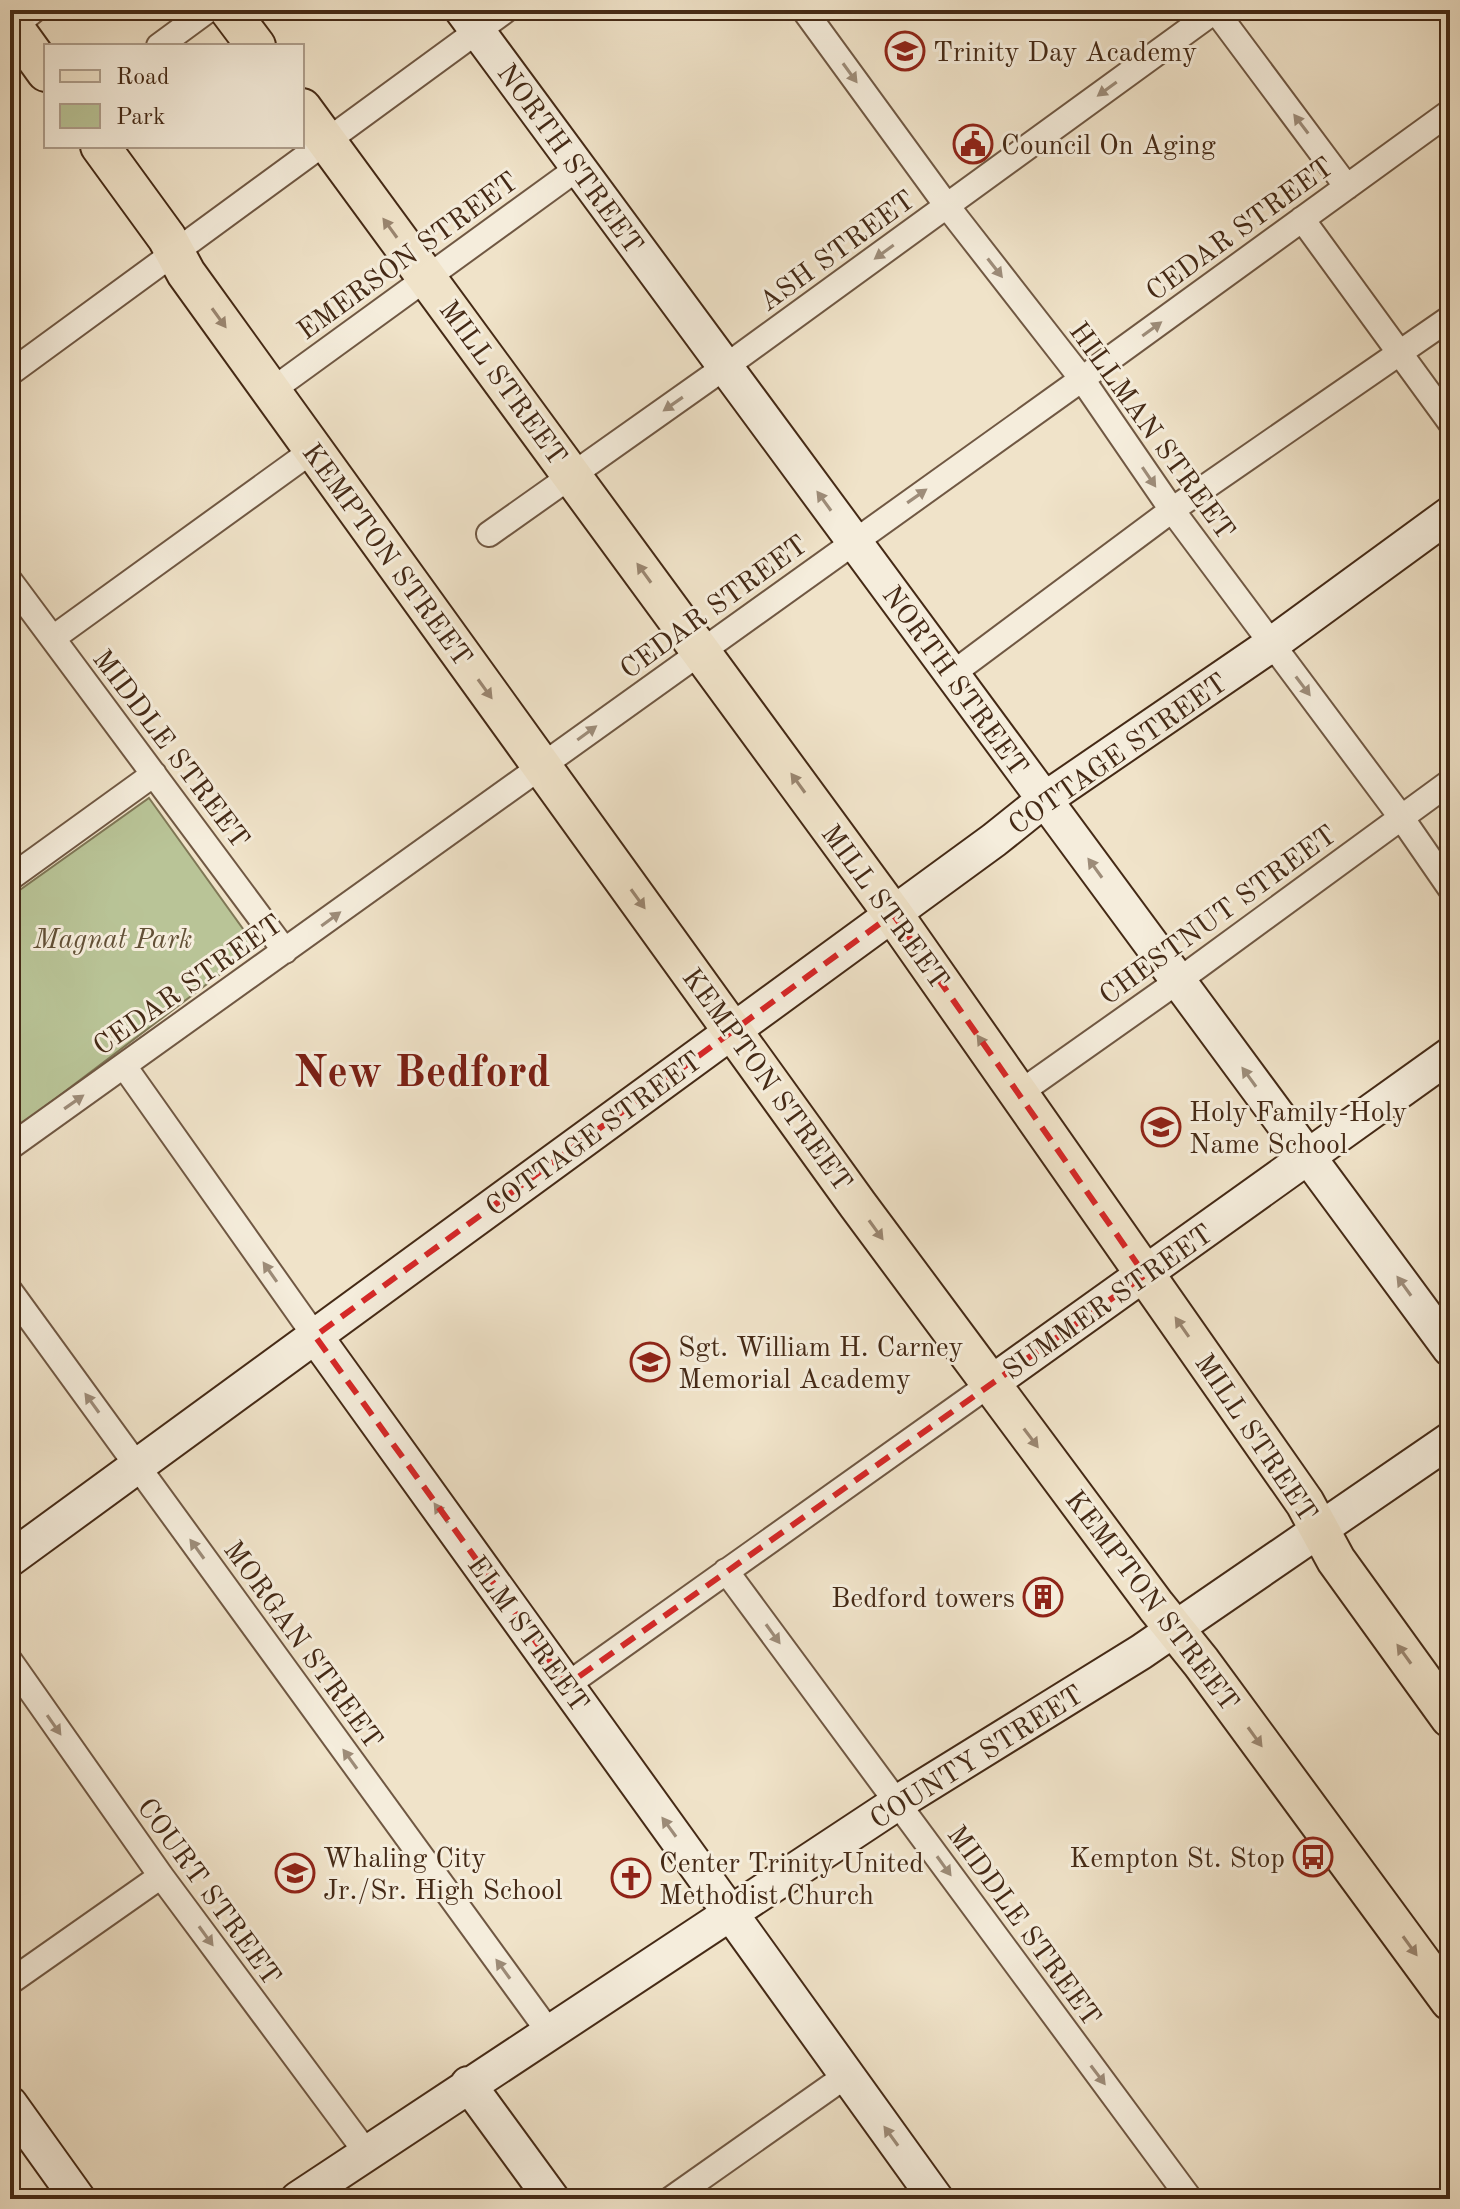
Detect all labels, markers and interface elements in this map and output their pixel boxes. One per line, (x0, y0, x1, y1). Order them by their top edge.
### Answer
school or university icon: Trinity Day Academy (884, 30, 926, 72)
place label: Trinity Day Academy (933, 40, 1197, 68)
legend (44, 44, 304, 148)
street label: NORTH STREET (490, 60, 647, 260)
one-way arrow (841, 63, 857, 83)
text: Road (116, 66, 169, 90)
one-way arrow (1097, 81, 1118, 97)
text: Park (116, 106, 165, 130)
one-way arrow (1293, 114, 1309, 134)
public building icon: Council On Aging (952, 123, 994, 165)
place label: Council On Aging (1001, 133, 1216, 161)
street label: CEDAR STREET (1142, 153, 1339, 307)
street label: EMERSON STREET (294, 168, 524, 347)
street label: ASH STREET (755, 187, 921, 318)
one-way arrow (383, 218, 399, 238)
one-way arrow (874, 244, 895, 259)
one-way arrow (987, 258, 1003, 278)
street label: MILL STREET (433, 296, 570, 471)
one-way arrow (211, 308, 226, 329)
street label: HILLMAN STREET (1063, 318, 1239, 546)
one-way arrow (1141, 321, 1162, 337)
one-way arrow (663, 396, 684, 411)
street label: KEMPTON STREET (295, 439, 476, 672)
one-way arrow (1141, 466, 1156, 488)
one-way arrow (907, 489, 928, 504)
one-way arrow (816, 490, 832, 512)
street label: CEDAR STREET (616, 531, 813, 685)
one-way arrow (637, 562, 652, 583)
street label: NORTH STREET (875, 582, 1032, 782)
street label: MIDDLE STREET (86, 645, 253, 854)
street label: COTTAGE STREET (1004, 670, 1233, 841)
one-way arrow (1295, 676, 1311, 697)
one-way arrow (477, 678, 493, 699)
one-way arrow (577, 726, 597, 742)
one-way arrow (790, 772, 806, 793)
street label: MILL STREET (815, 820, 952, 995)
street label: CHESTNUT STREET (1095, 821, 1342, 1011)
one-way arrow (1087, 858, 1103, 878)
one-way arrow (630, 889, 645, 910)
street label: CEDAR STREET (89, 911, 288, 1062)
one-way arrow (321, 911, 341, 927)
park label: Magnat Park (32, 927, 193, 955)
street label: KEMPTON STREET (675, 964, 856, 1197)
one-way arrow (977, 1035, 992, 1056)
street label: COTTAGE STREET (482, 1048, 708, 1223)
district label: New Bedford (294, 1052, 550, 1096)
one-way arrow (1242, 1067, 1258, 1087)
one-way arrow (63, 1095, 84, 1110)
place label: Holy Family-Holy Name School (1189, 1100, 1407, 1160)
school or university icon: Holy Family-Holy Name School (1140, 1106, 1182, 1148)
one-way arrow (868, 1219, 883, 1240)
street label: SUMMER STREET (999, 1221, 1219, 1386)
one-way arrow (263, 1262, 278, 1283)
one-way arrow (1396, 1276, 1412, 1296)
one-way arrow (1175, 1316, 1190, 1337)
place label: Sgt. William H. Carney Memorial Academy (678, 1335, 964, 1395)
school or university icon: Sgt. William H. Carney Memorial Academy (629, 1341, 671, 1383)
street label: MILL STREET (1188, 1350, 1321, 1528)
one-way arrow (84, 1393, 100, 1414)
one-way arrow (1023, 1428, 1039, 1449)
street label: KEMPTON STREET (1059, 1486, 1242, 1717)
one-way arrow (434, 1503, 449, 1524)
street label: MORGAN STREET (217, 1537, 386, 1755)
one-way arrow (190, 1538, 205, 1559)
street label: ELM STREET (461, 1552, 592, 1718)
building icon: Bedford towers (1022, 1576, 1064, 1618)
place label: Bedford towers (831, 1586, 1015, 1614)
one-way arrow (764, 1624, 780, 1644)
one-way arrow (1397, 1644, 1412, 1665)
street label: COUNTY STREET (866, 1682, 1089, 1835)
one-way arrow (46, 1715, 61, 1736)
one-way arrow (1247, 1726, 1263, 1747)
one-way arrow (342, 1748, 358, 1770)
street label: COURT STREET (131, 1794, 285, 1991)
one-way arrow (662, 1817, 678, 1838)
street label: MIDDLE STREET (941, 1821, 1104, 2032)
bus stop icon: Kempton St. Stop (1292, 1836, 1334, 1878)
place label: Whaling City Jr./Sr. High School (323, 1846, 563, 1906)
place label: Kempton St. Stop (1069, 1846, 1285, 1874)
place label: Center Trinity United Methodist Church (659, 1851, 924, 1911)
school or university icon: Whaling City Jr./Sr. High School (274, 1852, 316, 1894)
one-way arrow (935, 1855, 951, 1876)
church icon: Center Trinity United Methodist Church (610, 1857, 652, 1899)
one-way arrow (197, 1926, 213, 1947)
one-way arrow (1401, 1935, 1417, 1956)
one-way arrow (496, 1959, 512, 1979)
one-way arrow (1090, 2064, 1106, 2085)
one-way arrow (883, 2125, 899, 2146)

